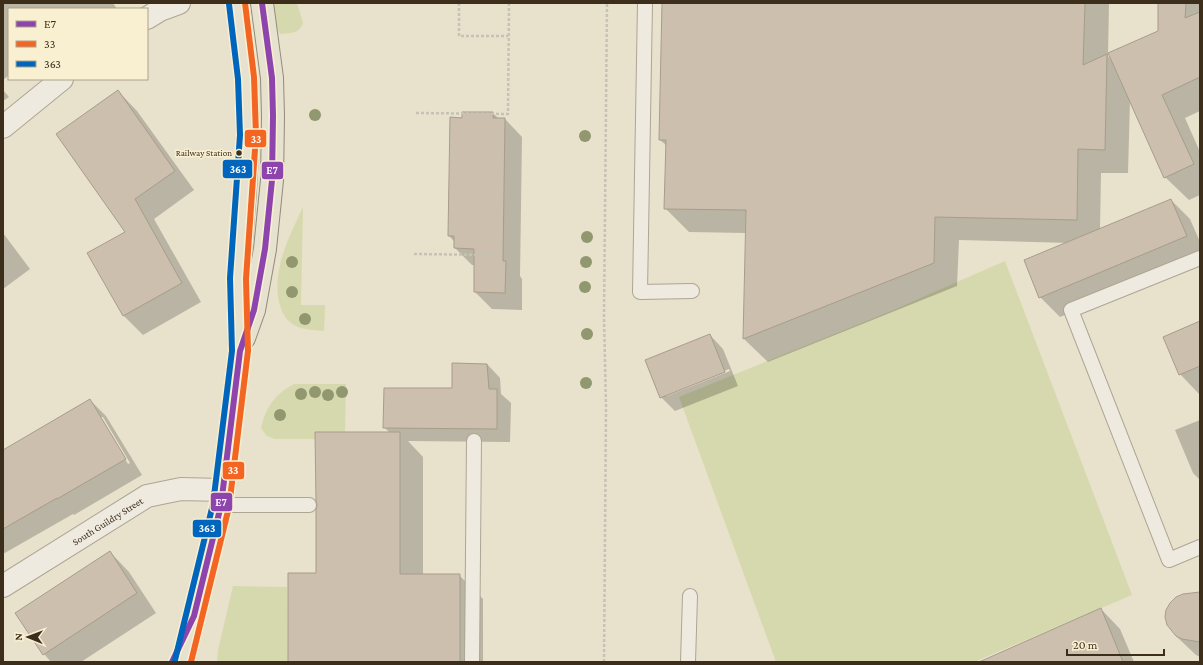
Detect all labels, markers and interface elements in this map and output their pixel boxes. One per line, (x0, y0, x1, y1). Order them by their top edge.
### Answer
legend (8, 8, 148, 80)
text: E7 (44, 17, 56, 31)
text: 33 (44, 37, 56, 51)
text: 363 (44, 57, 61, 71)
line badge: 33 (244, 129, 267, 148)
text: 33 (251, 133, 261, 145)
place label: Railway Station (176, 148, 232, 158)
marker: Railway Station (234, 148, 244, 158)
line badge: 363 (222, 159, 253, 179)
line badge: E7 (261, 161, 284, 180)
text: 363 (230, 163, 246, 175)
text: E7 (266, 164, 278, 176)
line badge: 33 (222, 461, 245, 480)
text: 33 (228, 464, 238, 476)
line badge: E7 (210, 492, 233, 512)
street label: South Guildry Street (70, 494, 145, 547)
text: E7 (215, 496, 227, 508)
line badge: 363 (192, 519, 222, 538)
text: 363 (199, 522, 215, 534)
north arrow (8, 617, 48, 657)
scale bar (1067, 631, 1164, 657)
text: N (12, 632, 24, 641)
text: 20 m (1073, 638, 1098, 652)

